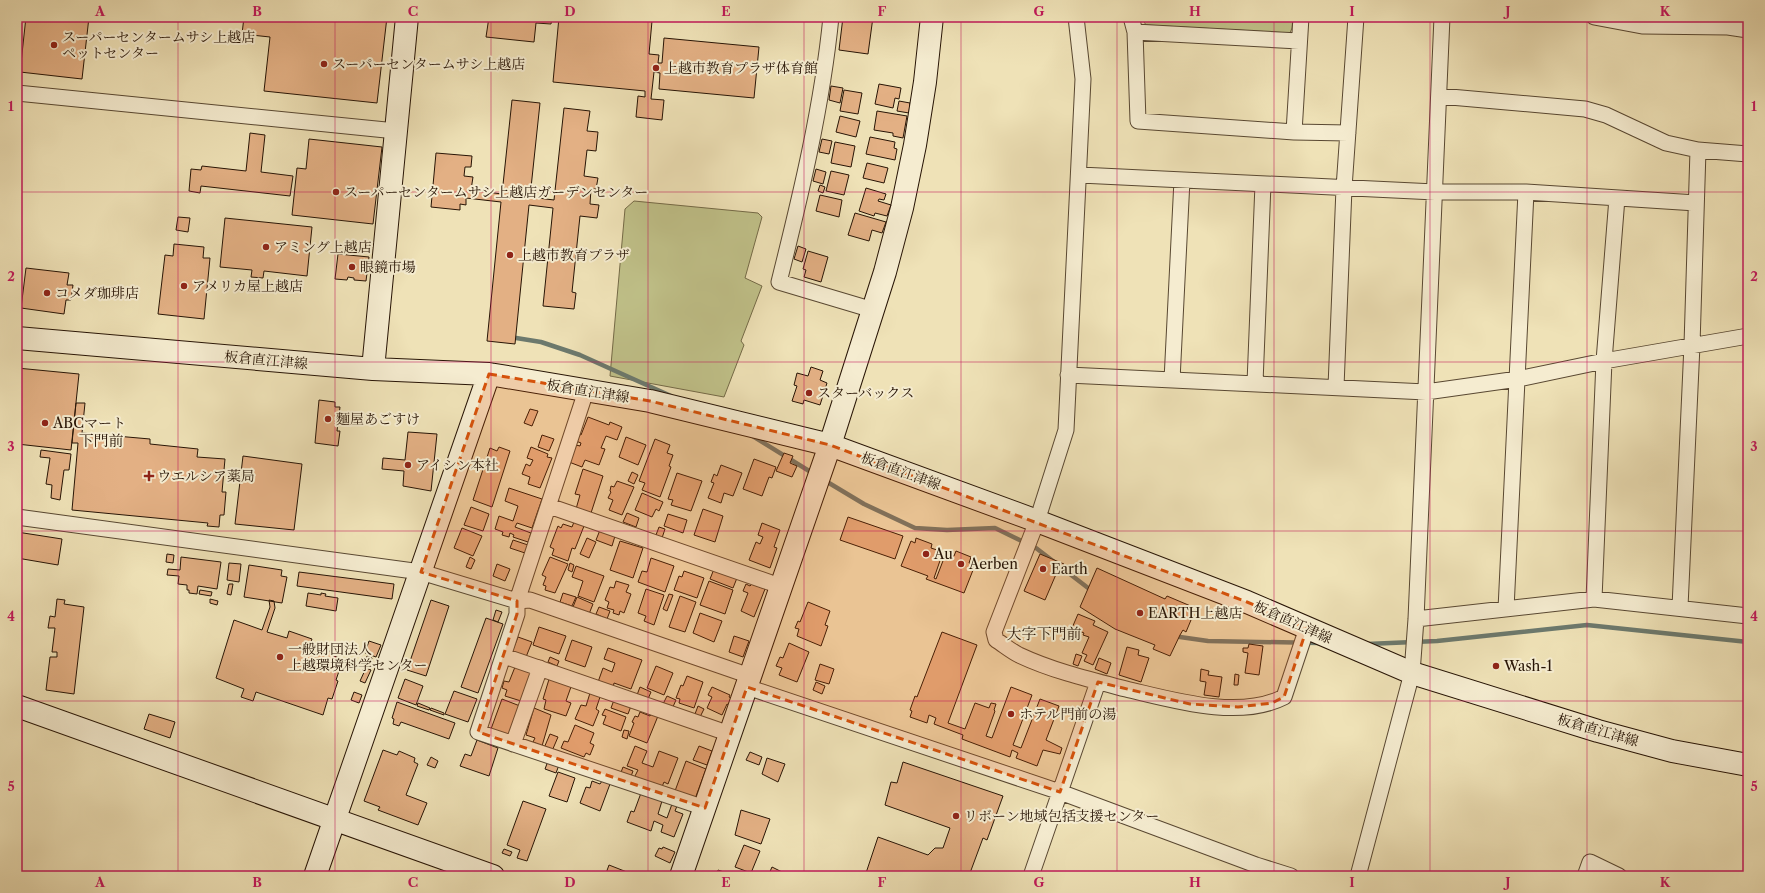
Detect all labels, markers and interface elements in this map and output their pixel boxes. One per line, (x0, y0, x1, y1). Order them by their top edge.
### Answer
text: A (94, 3, 106, 19)
text: B (252, 3, 262, 19)
text: C (408, 3, 418, 19)
text: D (564, 3, 576, 19)
text: E (721, 3, 731, 19)
text: F (878, 3, 887, 19)
text: G (1033, 3, 1045, 19)
text: H (1189, 3, 1201, 19)
text: I (1349, 3, 1355, 19)
text: J (1503, 3, 1511, 19)
text: K (1660, 3, 1671, 19)
place label: スーパーセンタームサシ上越店 ペットセンター (62, 28, 255, 62)
marker: スーパーセンタームサシ上越店 ペットセンター (49, 40, 59, 50)
place label: スーパーセンタームサシ上越店 (332, 55, 525, 73)
marker: スーパーセンタームサシ上越店 (319, 59, 329, 69)
place label: 上越市教育プラザ体育館 (664, 59, 818, 77)
marker: 上越市教育プラザ体育館 (651, 63, 661, 73)
text: 1 (8, 98, 14, 114)
text: 1 (1751, 98, 1757, 114)
place label: スーパーセンタームサシ上越店ガーデンセンター (344, 183, 648, 201)
marker: スーパーセンタームサシ上越店ガーデンセンター (331, 187, 341, 197)
place label: アミング上越店 (274, 238, 372, 256)
marker: アミング上越店 (261, 242, 271, 252)
place label: 上越市教育プラザ (518, 246, 630, 264)
marker: 上越市教育プラザ (505, 250, 515, 260)
place label: 眼鏡市場 (360, 258, 416, 276)
marker: 眼鏡市場 (347, 262, 357, 272)
text: 2 (7, 268, 15, 284)
text: 2 (1750, 268, 1758, 284)
place label: アメリカ屋上越店 (192, 277, 303, 295)
marker: アメリカ屋上越店 (179, 281, 189, 291)
place label: コメダ珈琲店 (55, 284, 139, 302)
marker: コメダ珈琲店 (42, 288, 52, 298)
street label: 板倉直江津線 (223, 347, 309, 373)
street label: 板倉直江津線 (545, 376, 631, 406)
place label: スターバックス (817, 384, 914, 402)
marker: スターバックス (804, 388, 814, 398)
place label: 麵屋あごすけ (336, 410, 420, 428)
place label: ABCマート (52, 414, 126, 432)
marker: 麵屋あごすけ (323, 414, 333, 424)
marker: ABCマート (40, 418, 50, 428)
district label: 下門前 (78, 431, 124, 450)
text: 3 (7, 438, 15, 454)
text: 3 (1750, 438, 1758, 454)
street label: 板倉直江津線 (858, 448, 944, 494)
place label: アイシン本社 (416, 456, 498, 474)
marker: アイシン本社 (403, 460, 413, 470)
place label: ウエルシア薬局 (157, 467, 255, 485)
marker: ウエルシア薬局 (144, 471, 154, 481)
place label: Au (933, 545, 953, 563)
marker: Au (921, 549, 931, 559)
place label: Aerben (968, 555, 1018, 573)
marker: Aerben (956, 559, 966, 569)
place label: Earth (1051, 560, 1088, 578)
marker: Earth (1038, 564, 1048, 574)
street label: 板倉直江津線 (1251, 597, 1335, 647)
place label: EARTH上越店 (1148, 604, 1242, 622)
text: 4 (7, 608, 15, 624)
marker: EARTH上越店 (1135, 608, 1145, 618)
text: 4 (1750, 608, 1758, 624)
district label: 大字下門前 (1006, 624, 1082, 643)
place label: 一般財団法人 上越環境科学センター (288, 640, 427, 674)
marker: 一般財団法人 上越環境科学センター (275, 652, 285, 662)
place label: Wash-1 (1503, 657, 1553, 675)
marker: Wash-1 (1491, 661, 1501, 671)
place label: ホテル門前の湯 (1019, 705, 1116, 723)
marker: ホテル門前の湯 (1006, 709, 1016, 719)
street label: 板倉直江津線 (1555, 710, 1641, 750)
text: 5 (7, 778, 15, 794)
text: 5 (1750, 778, 1758, 794)
place label: リボーン地域包括支援センター (964, 807, 1159, 825)
marker: リボーン地域包括支援センター (951, 811, 961, 821)
text: A (94, 874, 106, 890)
text: B (252, 874, 262, 890)
text: C (408, 874, 418, 890)
text: D (564, 874, 576, 890)
text: E (721, 874, 731, 890)
text: F (878, 874, 887, 890)
text: G (1033, 874, 1045, 890)
text: H (1189, 874, 1201, 890)
text: I (1349, 874, 1355, 890)
text: J (1503, 874, 1511, 890)
text: K (1660, 874, 1671, 890)

